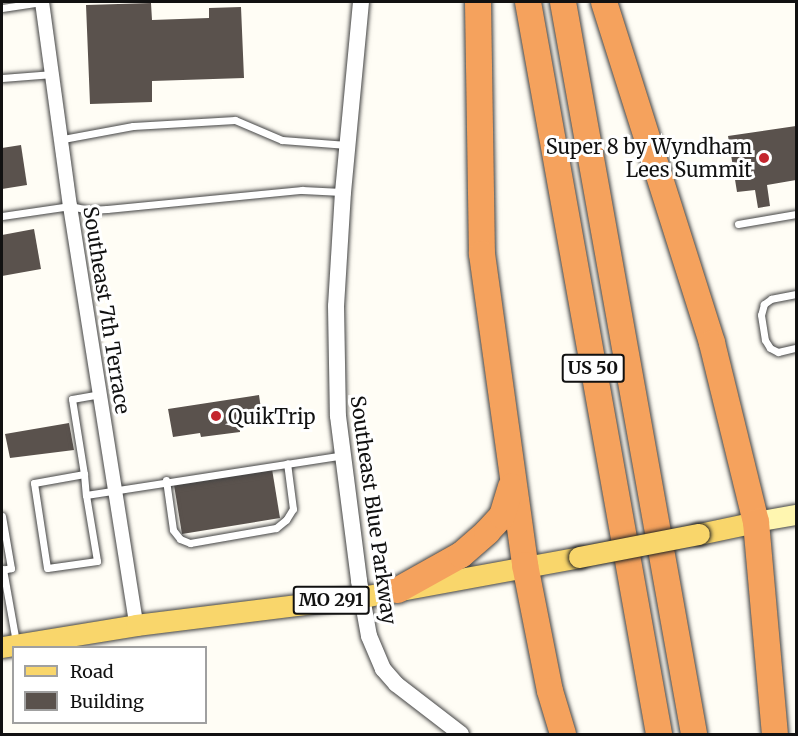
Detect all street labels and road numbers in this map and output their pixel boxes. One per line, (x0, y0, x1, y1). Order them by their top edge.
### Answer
street label: Southeast 7th Terrace (79, 204, 135, 416)
road number: US 50 (562, 353, 624, 383)
street label: Southeast Blue Parkway (346, 394, 402, 626)
road number: MO 291 (292, 585, 370, 615)

